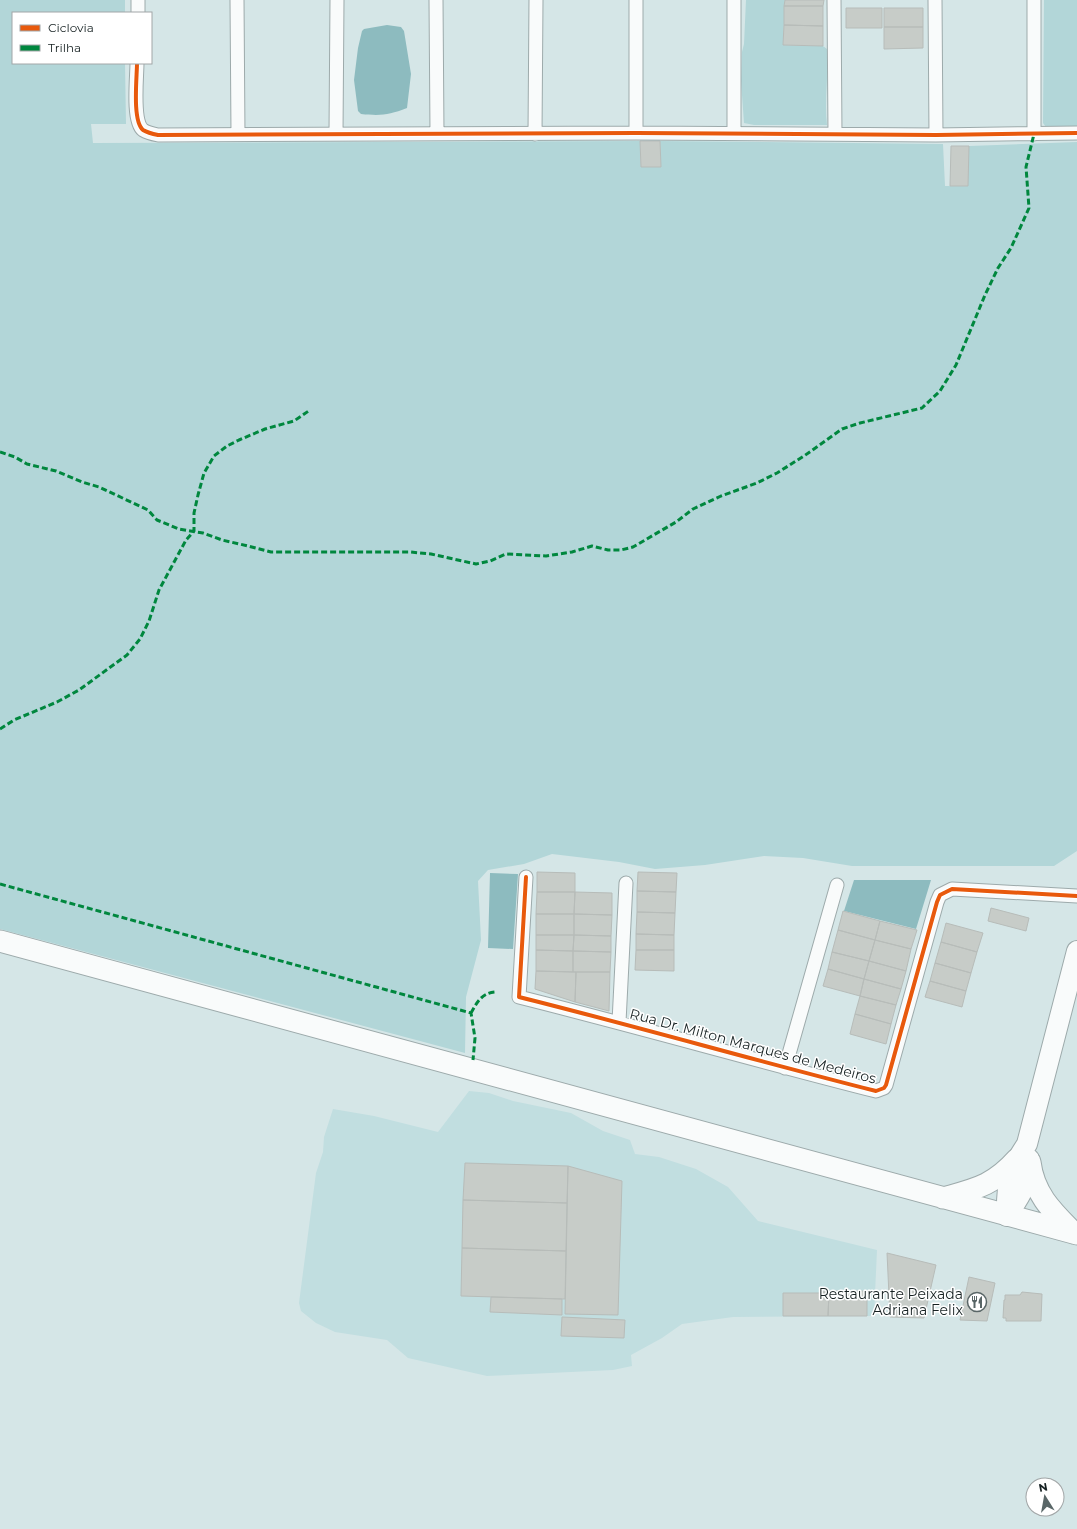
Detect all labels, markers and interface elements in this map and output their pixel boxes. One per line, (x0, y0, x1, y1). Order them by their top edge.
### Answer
legend (12, 12, 152, 64)
text: Ciclovia (48, 20, 94, 35)
text: Trilha (48, 40, 81, 55)
street label: Rua Dr. Milton Marques de Medeiros (628, 1004, 878, 1088)
place label: Restaurante Peixada Adriana Felix (819, 1285, 964, 1319)
restaurant icon: Restaurante Peixada Adriana Felix (966, 1291, 988, 1313)
north arrow (1025, 1477, 1065, 1517)
text: N (1037, 1479, 1049, 1495)

